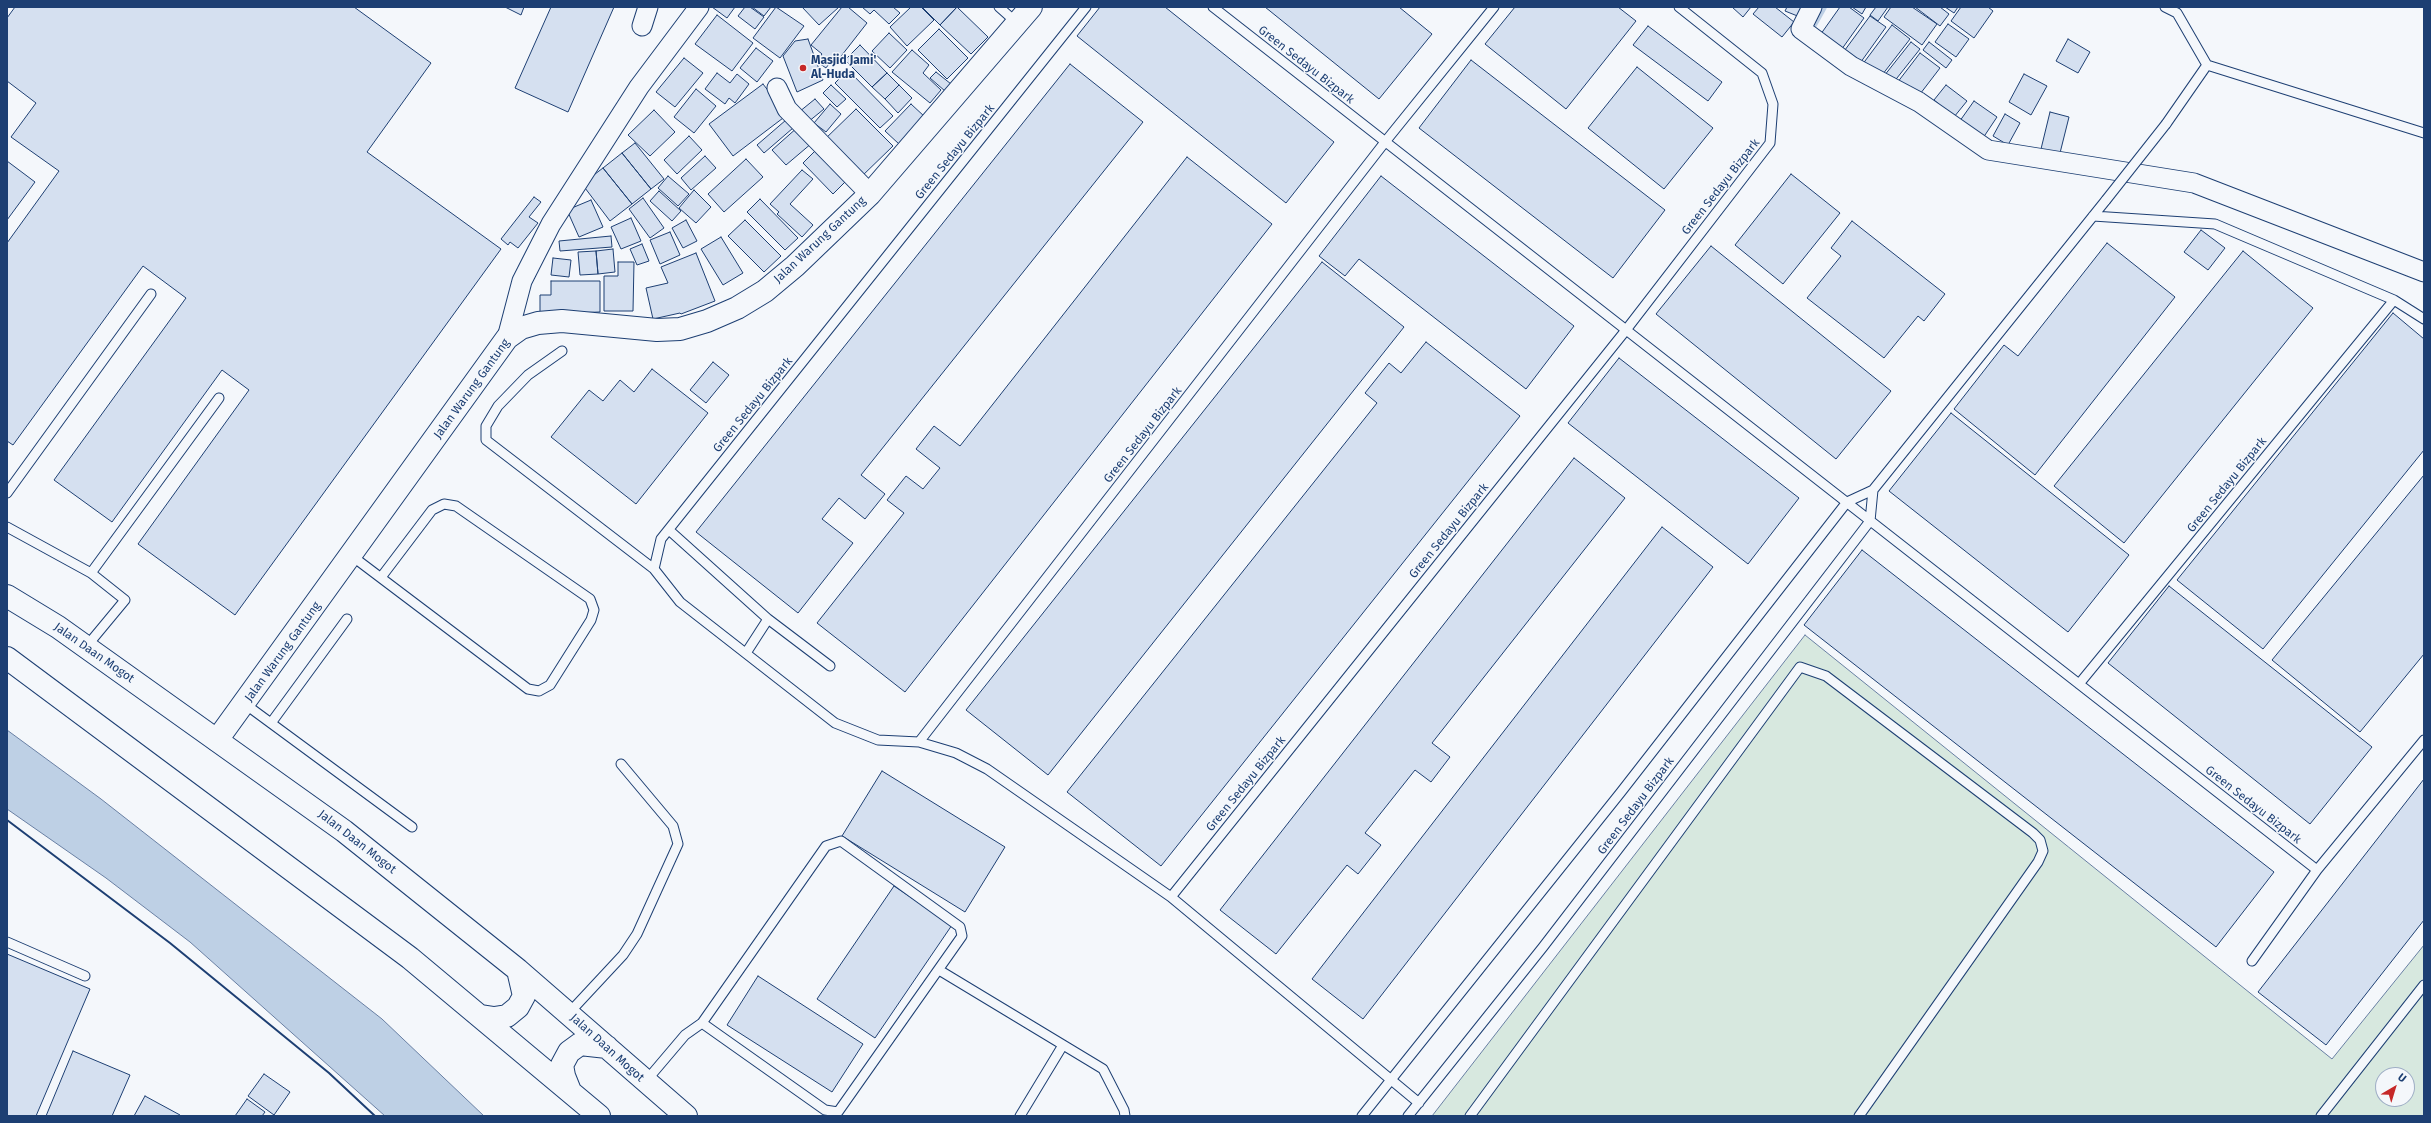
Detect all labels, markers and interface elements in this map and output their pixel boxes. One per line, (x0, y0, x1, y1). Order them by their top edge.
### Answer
street label: Green Sedayu Bizpark (1255, 23, 1357, 107)
place label: Masjid Jami' Al-Huda (811, 54, 876, 82)
marker: Masjid Jami' Al-Huda (798, 63, 808, 73)
street label: Green Sedayu Bizpark (912, 102, 998, 202)
street label: Green Sedayu Bizpark (1679, 136, 1763, 238)
street label: Jalan Warung Gantung (771, 194, 869, 286)
street label: Jalan Warung Gantung (431, 336, 513, 442)
street label: Green Sedayu Bizpark (710, 355, 796, 455)
street label: Green Sedayu Bizpark (1101, 384, 1185, 486)
street label: Green Sedayu Bizpark (2184, 435, 2270, 535)
street label: Green Sedayu Bizpark (1406, 481, 1492, 581)
street label: Jalan Warung Gantung (242, 599, 324, 705)
street label: Jalan Daan Mogot (51, 620, 137, 686)
street label: Green Sedayu Bizpark (1203, 734, 1289, 834)
street label: Green Sedayu Bizpark (1595, 755, 1677, 857)
street label: Green Sedayu Bizpark (2202, 763, 2304, 847)
street label: Jalan Daan Mogot (315, 807, 399, 877)
street label: Jalan Daan Mogot (567, 1011, 647, 1085)
north arrow (2375, 1067, 2415, 1107)
text: U (2395, 1071, 2409, 1085)

